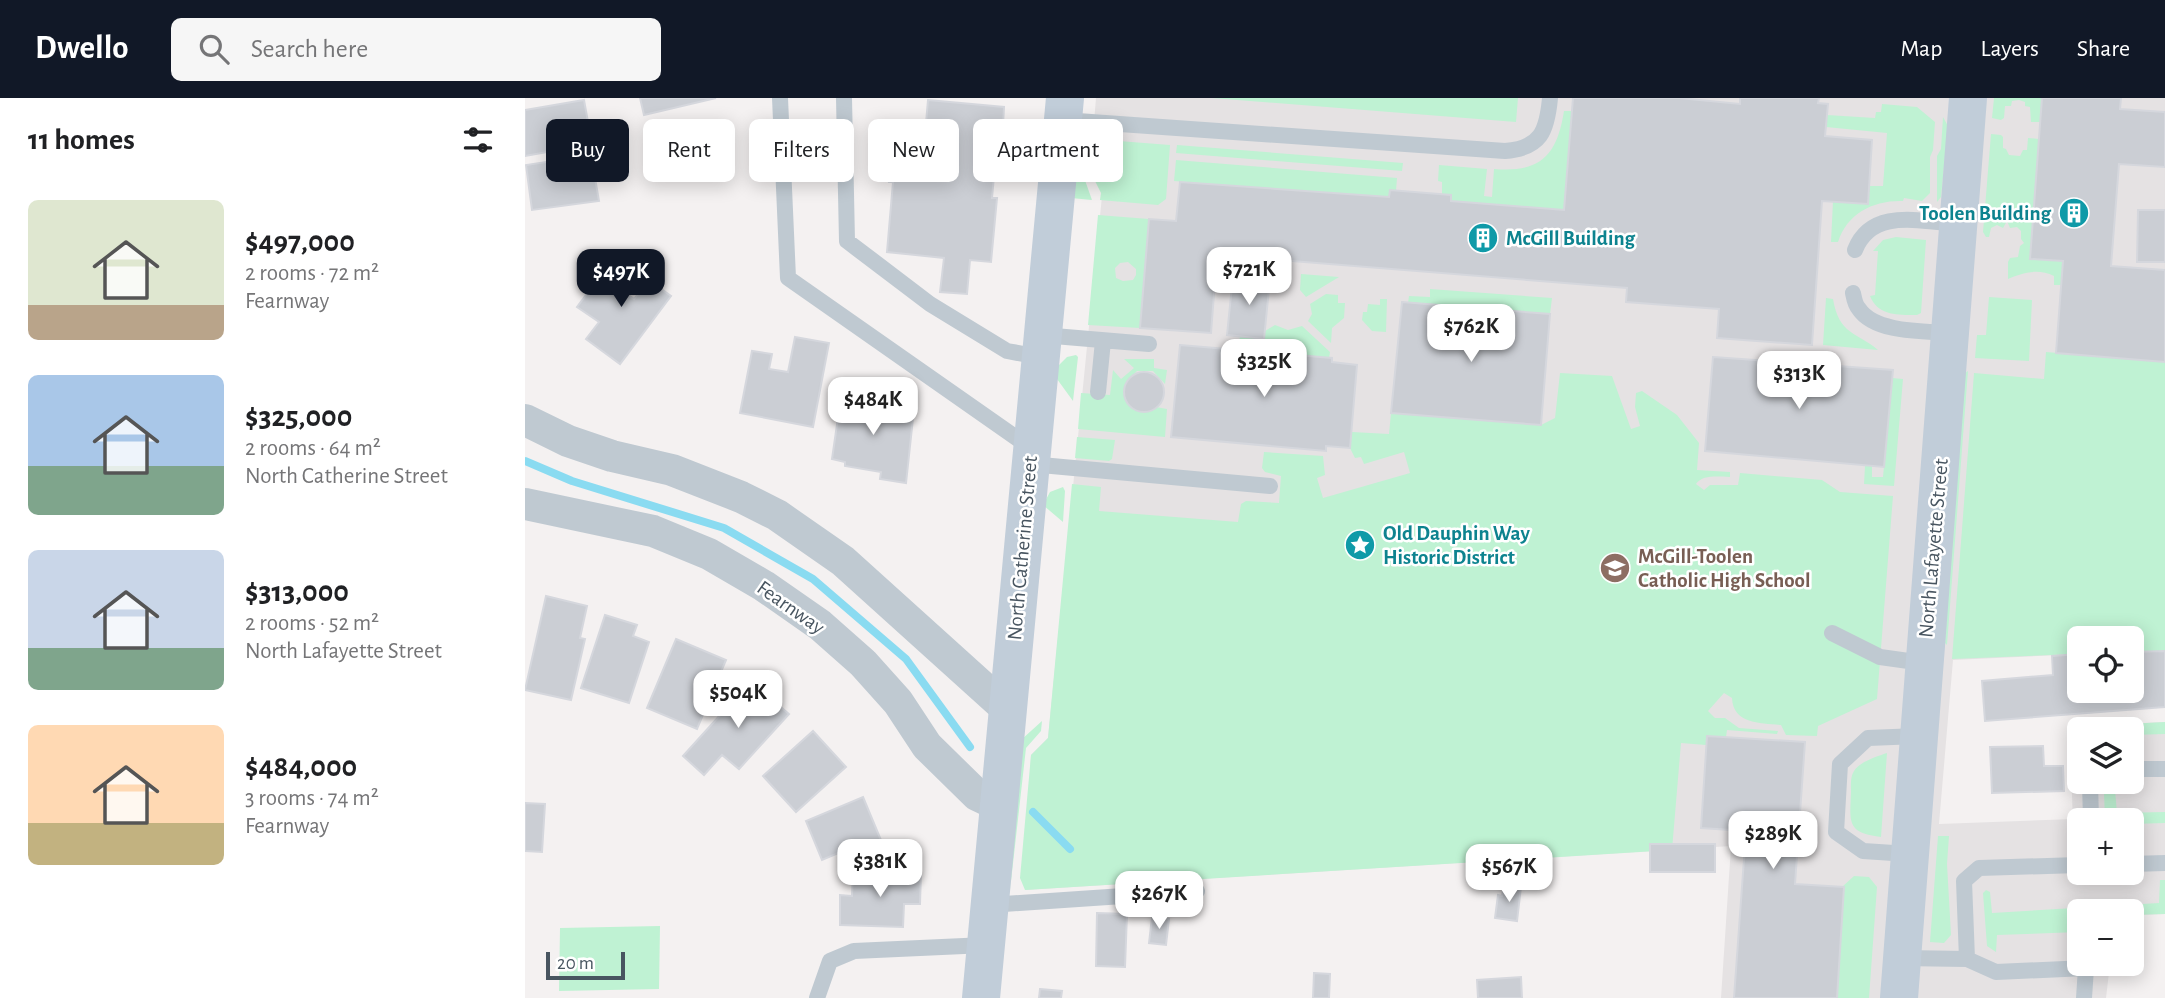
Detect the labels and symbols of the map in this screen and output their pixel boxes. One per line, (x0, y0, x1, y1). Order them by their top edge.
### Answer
building icon: Toolen Building (2057, 196, 2091, 230)
place label: Toolen Building (1919, 203, 2051, 224)
building icon: McGill Building (1466, 221, 1500, 255)
place label: McGill Building (1506, 228, 1636, 249)
pin: $721K (1200, 248, 1298, 307)
pin: $497K (572, 250, 670, 309)
pin: $762K (1422, 304, 1520, 364)
pin: $325K (1215, 340, 1313, 399)
pin: $313K (1750, 352, 1848, 411)
pin: $484K (824, 378, 922, 437)
street label: North Catherine Street (1004, 455, 1041, 641)
street label: North Lafayette Street (1915, 457, 1952, 638)
place label: Old Dauphin Way Historic District (1383, 523, 1531, 568)
place icon: Old Dauphin Way Historic District (1343, 528, 1377, 562)
place label: McGill-Toolen Catholic High School (1638, 546, 1810, 591)
school or university icon: McGill-Toolen Catholic High School (1598, 551, 1632, 585)
street label: Fearnway (753, 577, 828, 638)
pin: $504K (689, 670, 787, 730)
pin: $289K (1724, 812, 1822, 871)
pin: $381K (831, 840, 929, 899)
pin: $567K (1460, 844, 1558, 904)
pin: $267K (1110, 872, 1208, 931)
scale bar (546, 949, 625, 981)

